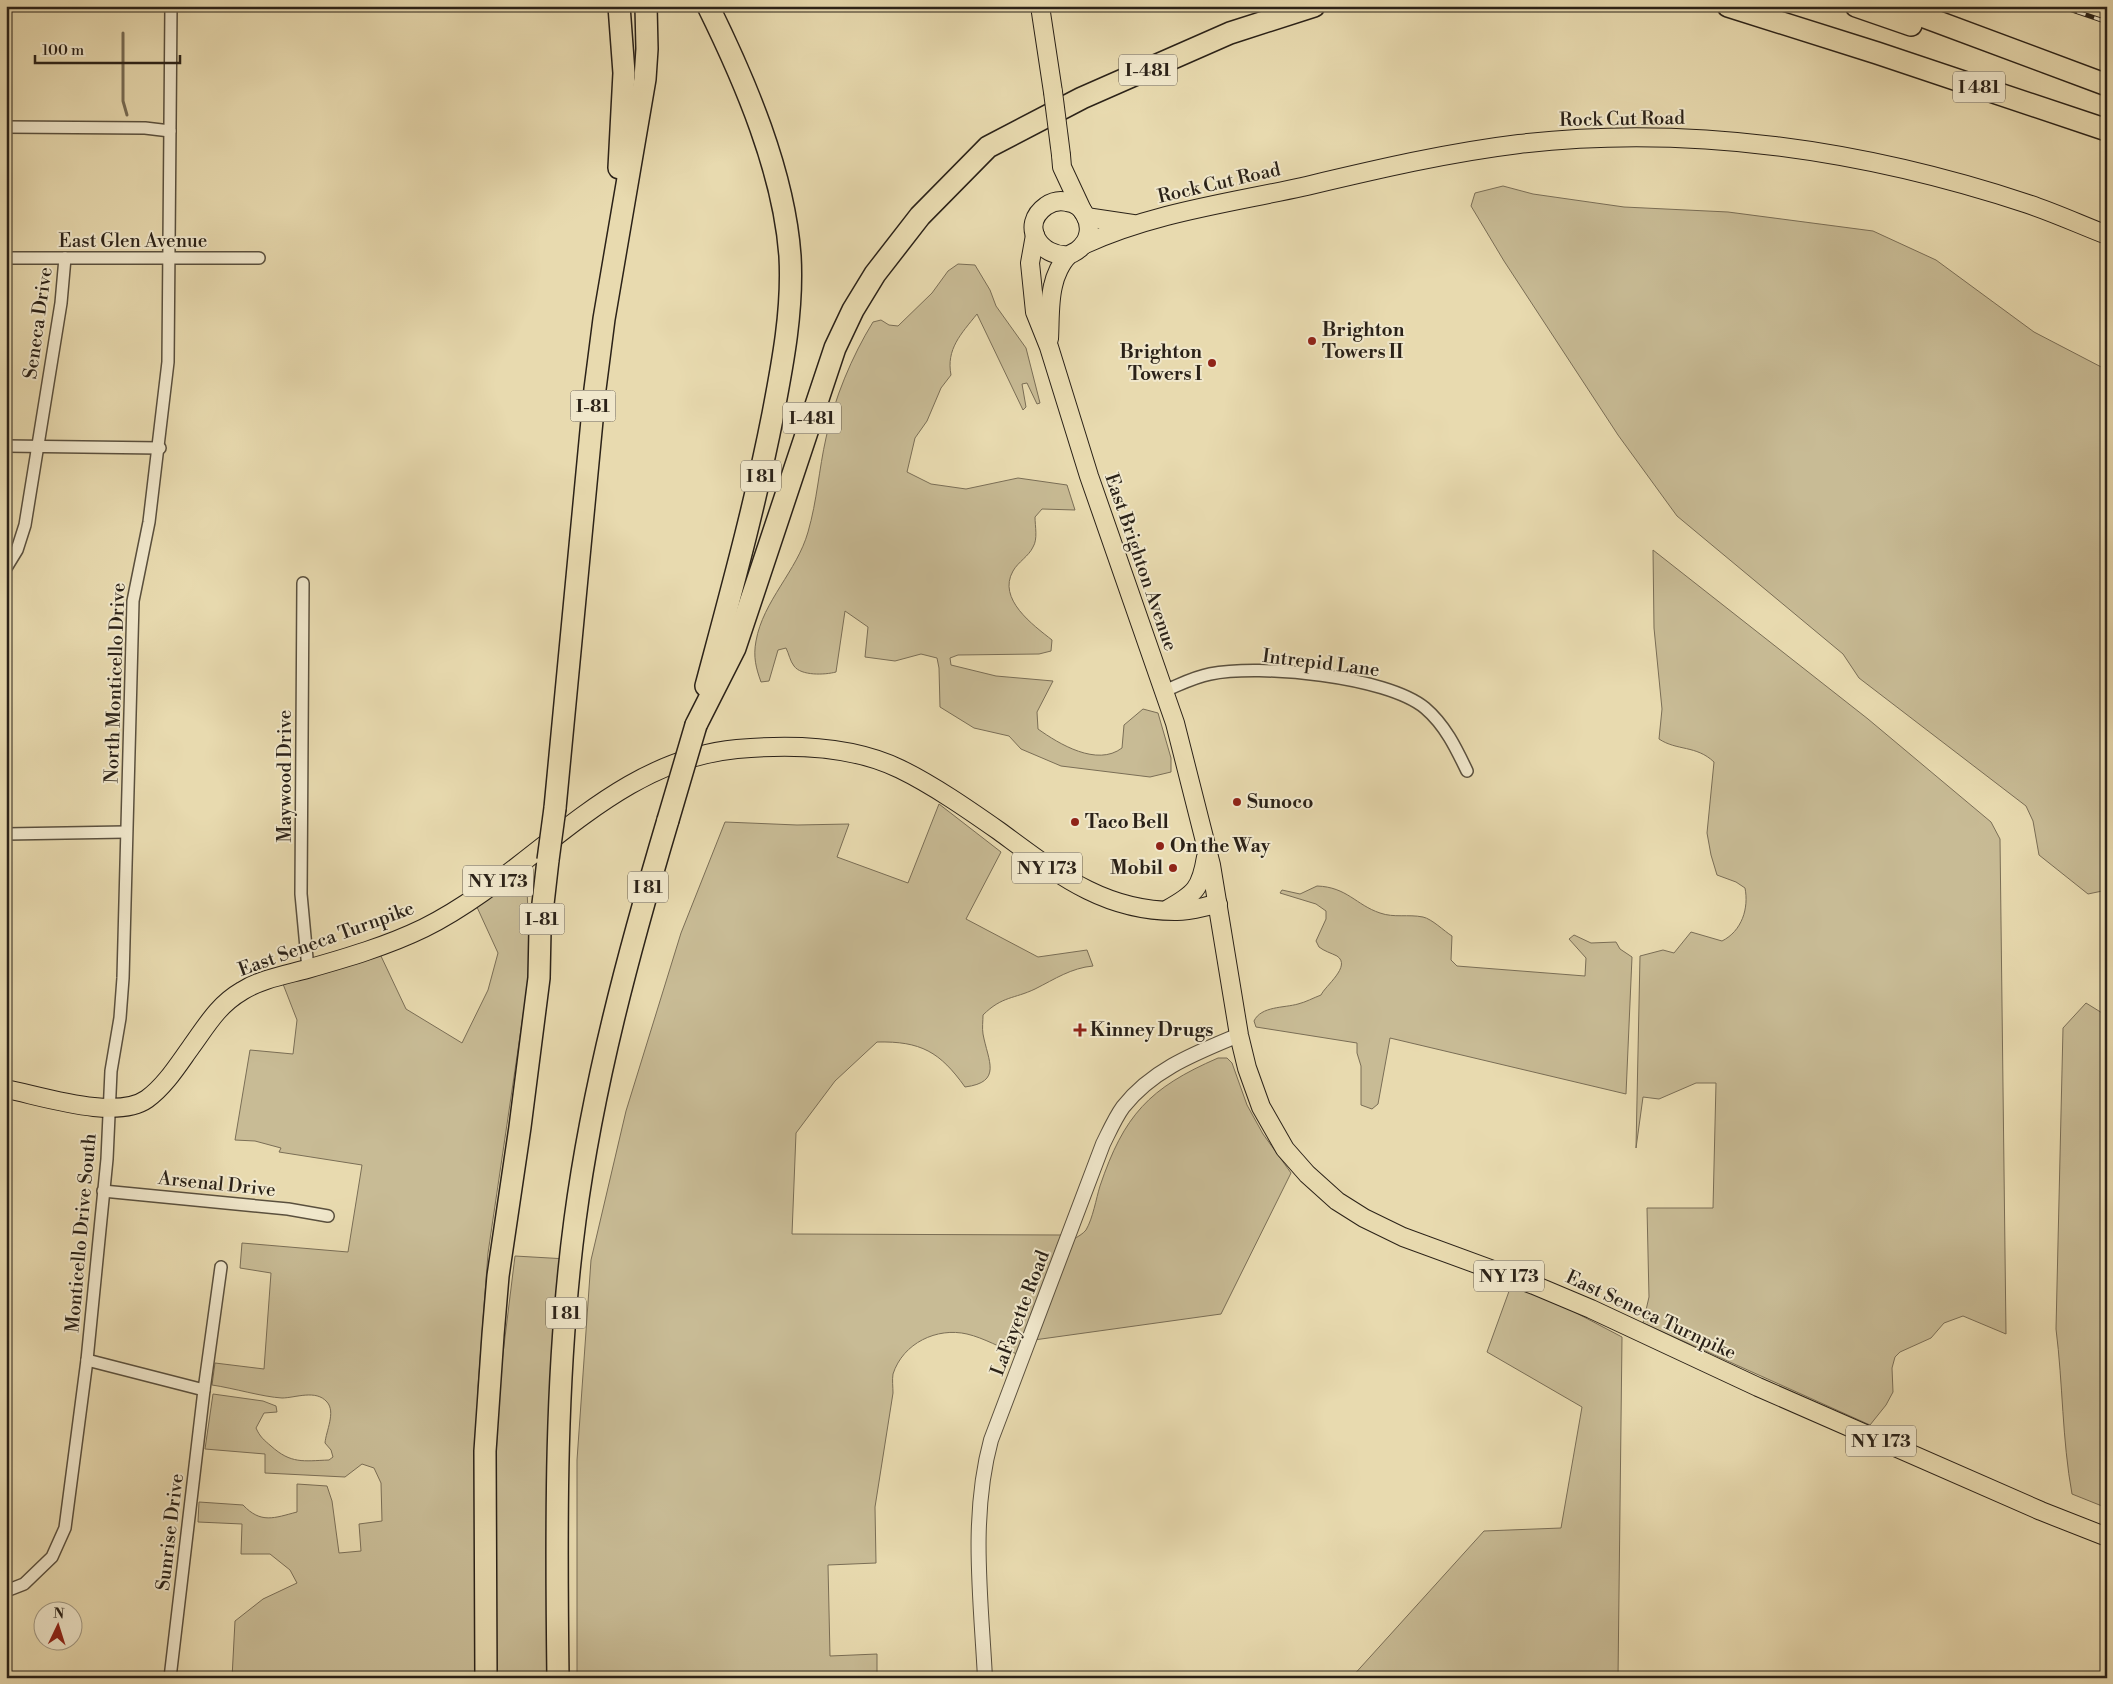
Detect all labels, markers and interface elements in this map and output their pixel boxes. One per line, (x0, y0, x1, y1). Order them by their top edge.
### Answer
scale bar (35, 32, 180, 64)
text: 100 m (42, 41, 84, 60)
road number: I-481 (1119, 54, 1177, 86)
road number: I 481 (1953, 72, 2005, 102)
street label: Rock Cut Road (1559, 106, 1685, 132)
street label: Rock Cut Road (1155, 157, 1283, 209)
street label: East Glen Avenue (59, 229, 207, 253)
street label: Seneca Drive (18, 265, 58, 381)
place label: Brighton Towers II (1322, 318, 1405, 364)
marker: Brighton Towers II (1306, 335, 1318, 347)
place label: Brighton Towers I (1120, 340, 1203, 386)
marker: Brighton Towers I (1206, 357, 1218, 369)
road number: I-81 (570, 391, 616, 422)
road number: I-481 (783, 402, 841, 433)
road number: I 81 (741, 461, 781, 492)
street label: East Brighton Avenue (1099, 470, 1183, 654)
street label: North Monticello Drive (100, 582, 130, 784)
street label: Intrepid Lane (1261, 644, 1381, 682)
street label: Maywood Drive (273, 710, 297, 842)
place label: Sunoco (1247, 790, 1313, 814)
marker: Sunoco (1231, 796, 1243, 808)
place label: Taco Bell (1085, 810, 1169, 834)
marker: Taco Bell (1069, 816, 1081, 828)
place label: On the Way (1170, 834, 1271, 858)
marker: On the Way (1154, 840, 1166, 852)
road number: NY 173 (1012, 852, 1082, 884)
place label: Mobil (1110, 856, 1163, 880)
marker: Mobil (1167, 862, 1179, 874)
road number: NY 173 (463, 866, 533, 896)
road number: I 81 (628, 872, 668, 902)
street label: East Seneca Turnpike (235, 896, 417, 982)
road number: I-81 (520, 904, 564, 934)
place label: Kinney Drugs (1090, 1018, 1213, 1042)
marker: Kinney Drugs (1074, 1024, 1086, 1036)
street label: Monticello Drive South (60, 1132, 102, 1334)
street label: Arsenal Drive (156, 1166, 277, 1202)
street label: LaFayette Road (985, 1247, 1055, 1379)
road number: NY 173 (1474, 1260, 1544, 1292)
street label: East Seneca Turnpike (1562, 1265, 1740, 1365)
road number: I 81 (546, 1298, 586, 1329)
road number: NY 173 (1846, 1425, 1916, 1456)
street label: Sunrise Drive (151, 1472, 189, 1592)
north arrow (32, 1602, 82, 1652)
text: N (53, 1605, 65, 1623)

